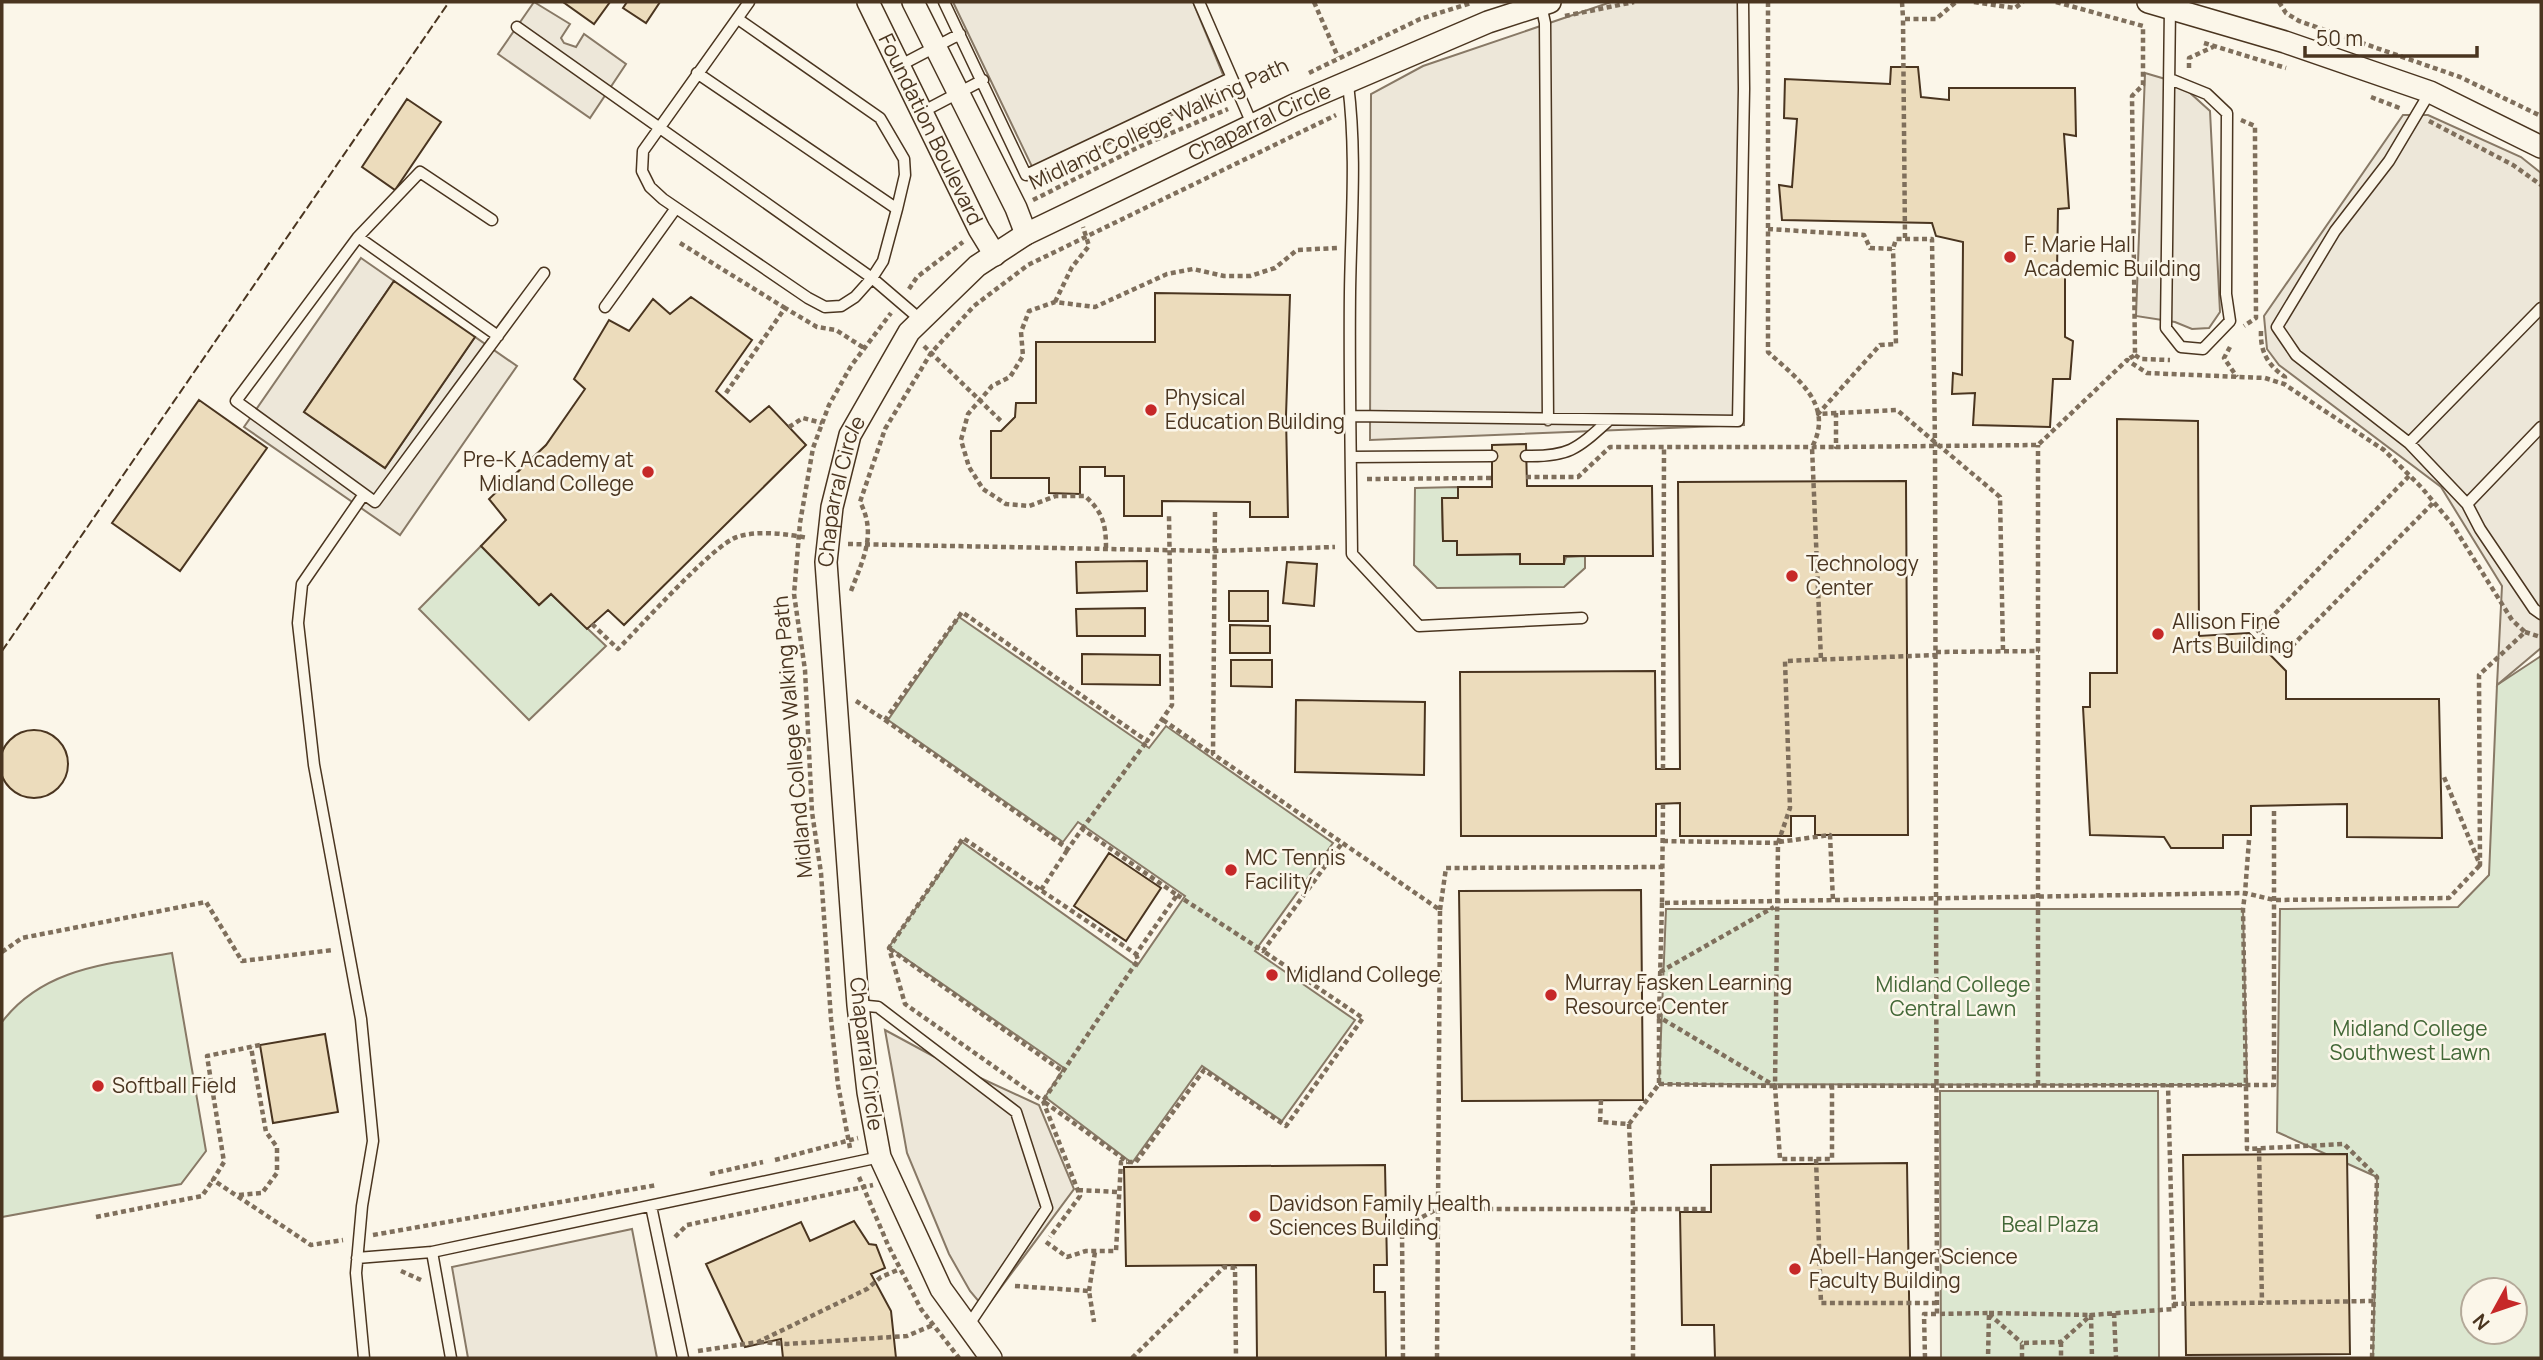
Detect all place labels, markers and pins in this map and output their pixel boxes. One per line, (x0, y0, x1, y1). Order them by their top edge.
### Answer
place label: F. Marie Hall Academic Building (2024, 230, 2201, 282)
marker: F. Marie Hall Academic Building (2002, 249, 2018, 265)
place label: Physical Education Building (1165, 383, 1345, 435)
marker: Physical Education Building (1143, 402, 1159, 418)
place label: Pre-K Academy at Midland College (463, 445, 634, 497)
marker: Pre-K Academy at Midland College (640, 464, 656, 480)
place label: Technology Center (1806, 549, 1919, 601)
marker: Technology Center (1784, 568, 1800, 584)
place label: Allison Fine Arts Building (2172, 607, 2294, 659)
marker: Allison Fine Arts Building (2150, 626, 2166, 642)
place label: MC Tennis Facility (1245, 843, 1346, 895)
marker: MC Tennis Facility (1223, 862, 1239, 878)
place label: Midland College (1286, 960, 1441, 988)
marker: Midland College (1264, 967, 1280, 983)
place label: Murray Fasken Learning Resource Center (1565, 968, 1792, 1020)
marker: Murray Fasken Learning Resource Center (1543, 987, 1559, 1003)
place label: Softball Field (112, 1071, 236, 1099)
marker: Softball Field (90, 1078, 106, 1094)
place label: Davidson Family Health Sciences Building (1269, 1189, 1491, 1241)
marker: Davidson Family Health Sciences Building (1247, 1208, 1263, 1224)
place label: Abell-Hanger Science Faculty Building (1809, 1242, 2018, 1294)
marker: Abell-Hanger Science Faculty Building (1787, 1261, 1803, 1277)

